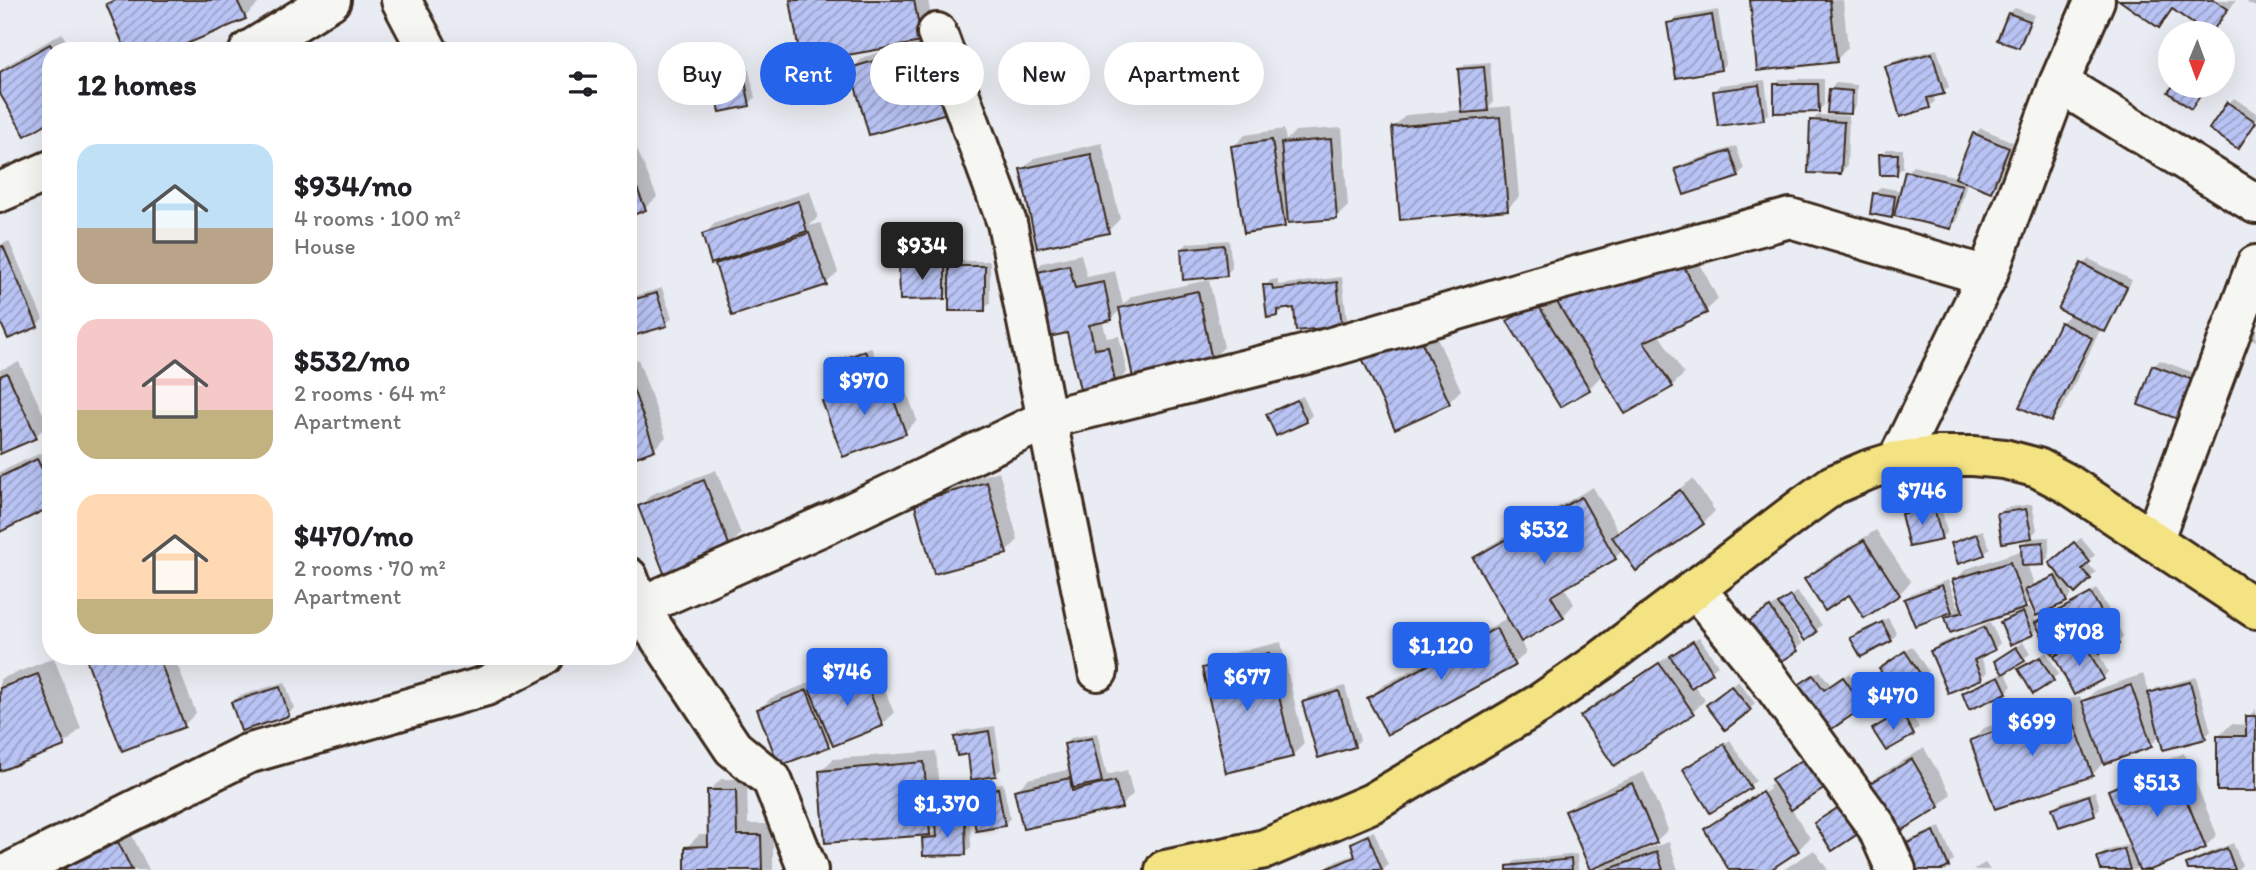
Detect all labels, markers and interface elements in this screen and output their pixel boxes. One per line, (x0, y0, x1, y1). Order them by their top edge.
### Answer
north arrow (2158, 21, 2235, 98)
map controls (2158, 21, 2235, 98)
chip: Buy (658, 42, 746, 105)
chip: Rent (760, 42, 856, 105)
chip: Filters (870, 42, 984, 105)
chip: New (998, 42, 1090, 105)
chip: Apartment (1104, 42, 1264, 105)
icon: filters (564, 65, 602, 103)
text: 12 homes (77, 66, 197, 103)
text: $934/mo (294, 167, 412, 204)
icon: home (133, 172, 217, 256)
text: 4 rooms · 100 m² (294, 204, 461, 232)
pin: $934 (881, 222, 963, 282)
text: $934 (897, 231, 947, 259)
text: House (294, 232, 356, 260)
text: $532/mo (294, 342, 410, 379)
icon: home (133, 347, 217, 431)
pin: $970 (823, 358, 905, 417)
text: $970 (839, 366, 889, 394)
text: 2 rooms · 64 m² (294, 379, 446, 407)
text: Apartment (294, 407, 401, 435)
pin: $746 (1881, 468, 1963, 527)
text: $746 (1897, 476, 1947, 504)
pin: $532 (1503, 506, 1585, 566)
text: $532 (1520, 515, 1568, 543)
text: $470/mo (294, 517, 414, 554)
icon: home (133, 522, 217, 606)
text: 2 rooms · 70 m² (294, 554, 446, 582)
text: Apartment (294, 582, 401, 610)
pin: $708 (2038, 608, 2120, 668)
text: $708 (2054, 617, 2104, 645)
pin: $1,120 (1384, 622, 1498, 682)
text: $1,120 (1409, 631, 1473, 659)
pin: $746 (806, 648, 888, 708)
pin: $677 (1206, 654, 1288, 713)
text: $746 (822, 657, 872, 685)
text: $677 (1224, 662, 1270, 690)
pin: $470 (1852, 672, 1934, 732)
text: $470 (1867, 681, 1919, 709)
pin: $699 (1991, 698, 2073, 758)
text: $699 (2008, 707, 2056, 735)
pin: $513 (2116, 760, 2198, 819)
text: $513 (2134, 768, 2180, 796)
pin: $1,370 (890, 780, 1004, 840)
text: $1,370 (914, 789, 980, 817)

